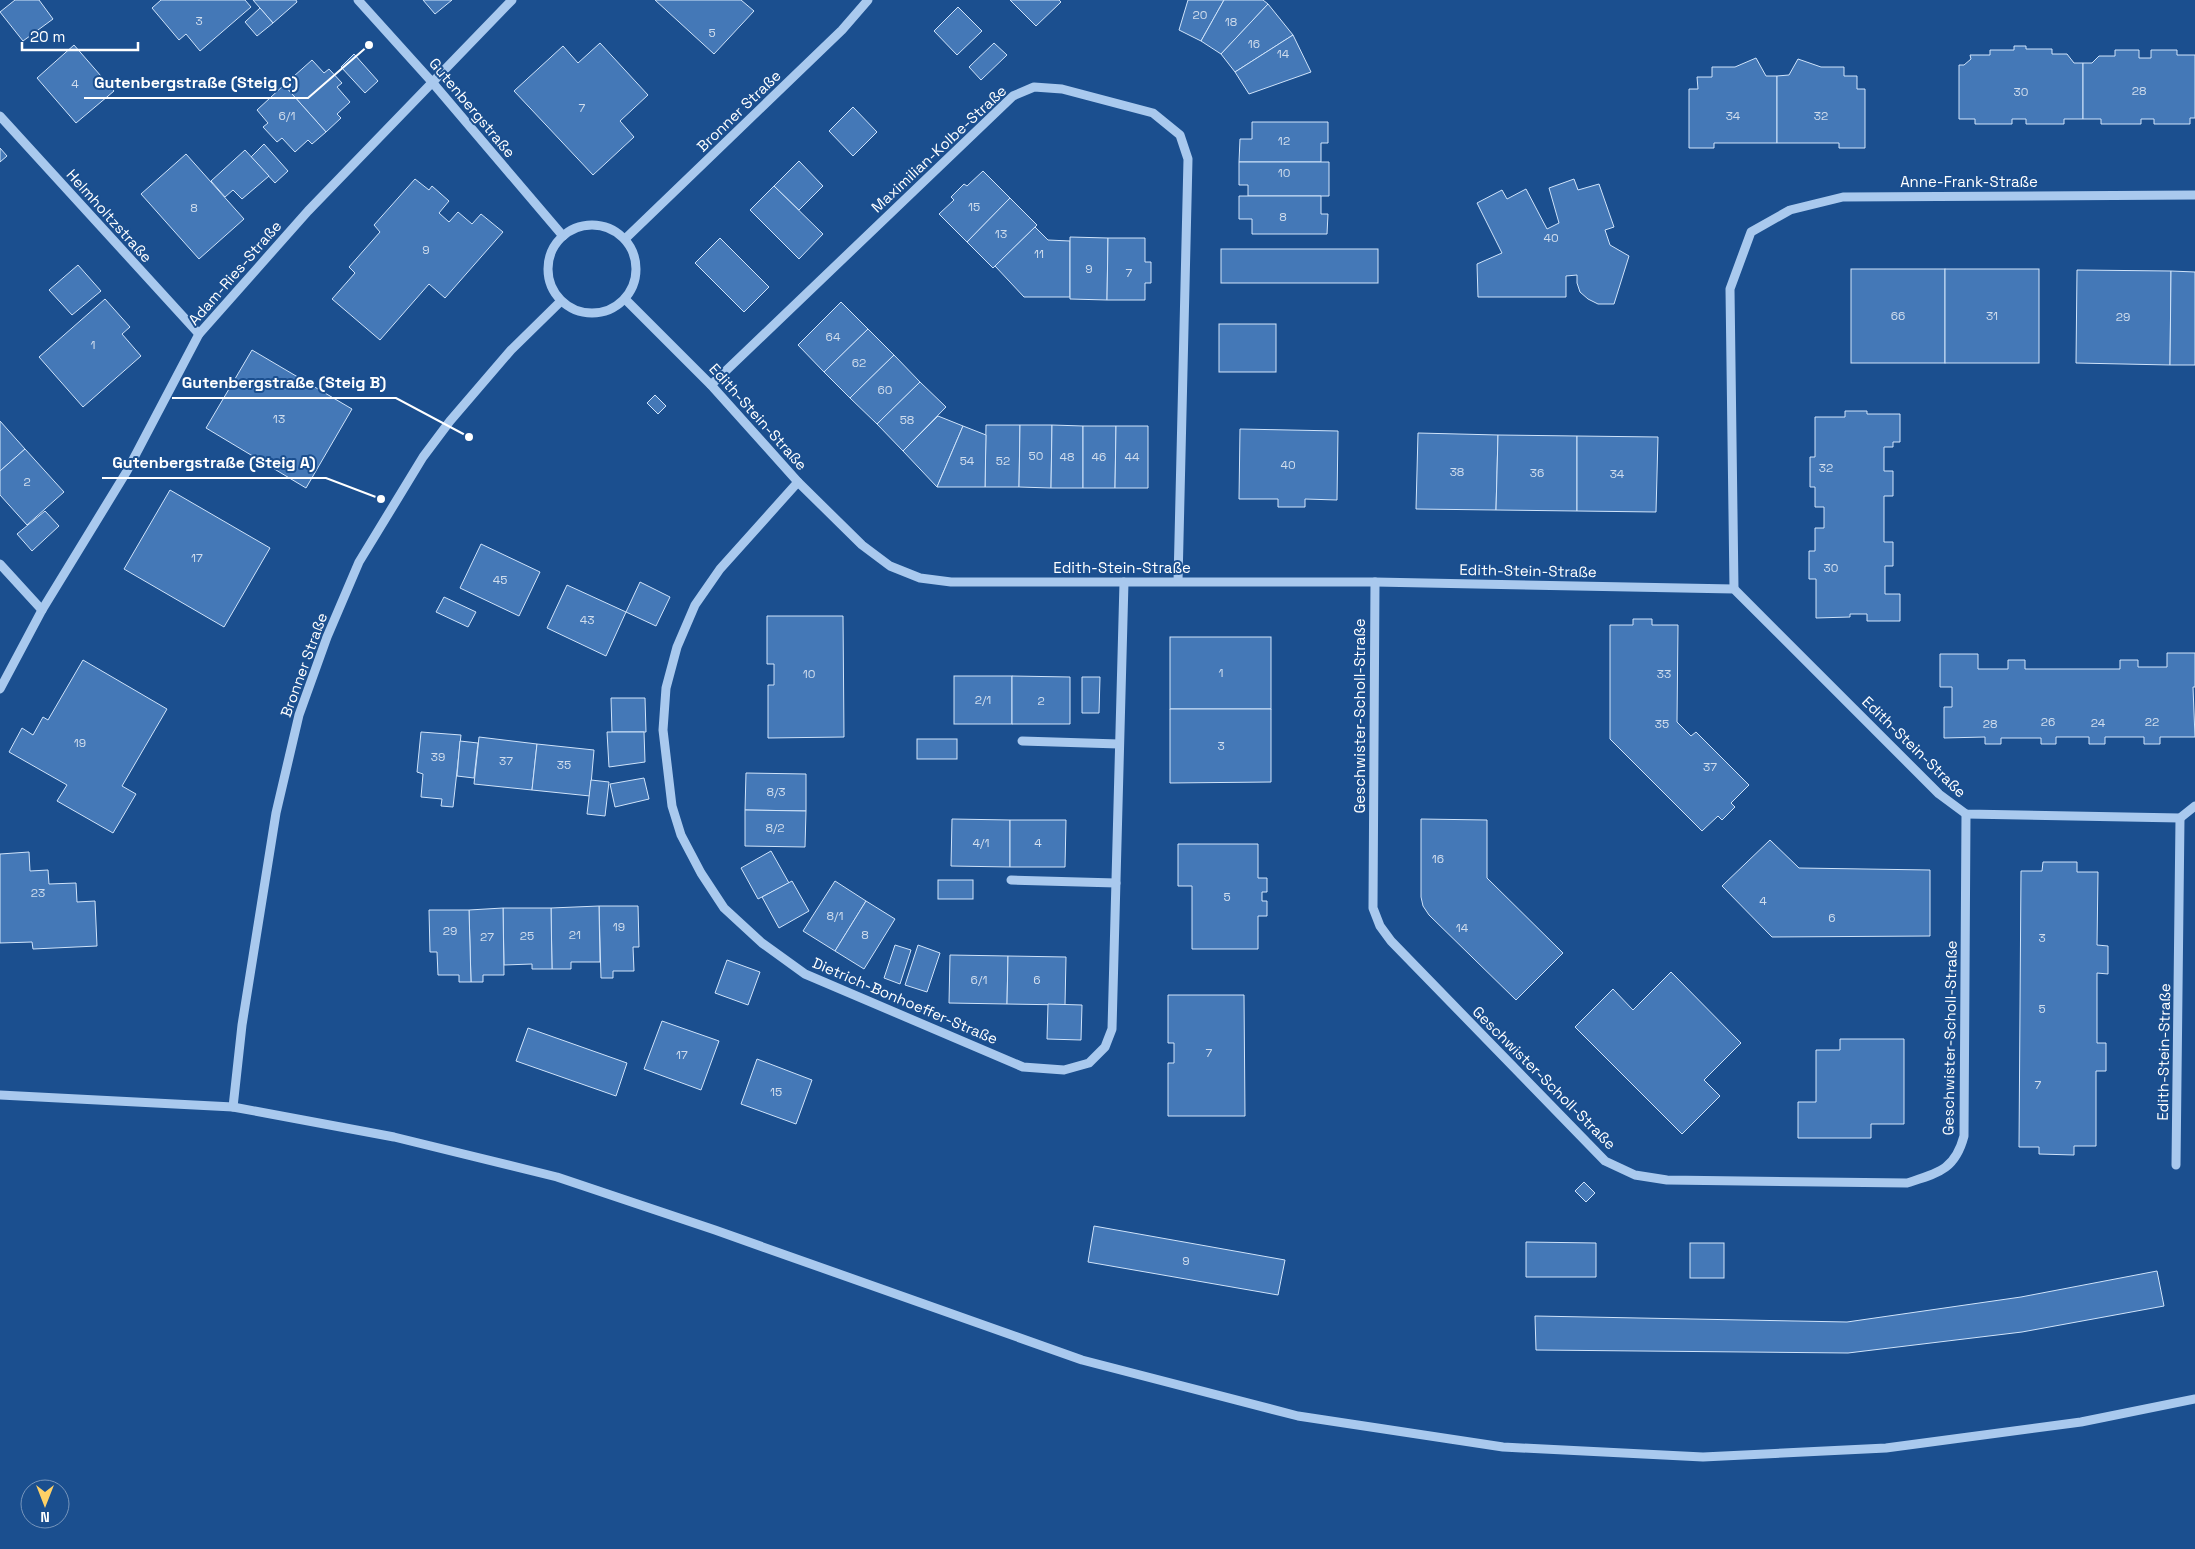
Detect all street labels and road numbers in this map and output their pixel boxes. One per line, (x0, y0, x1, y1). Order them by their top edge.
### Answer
street label: Gutenbergstraße (425, 54, 520, 161)
street label: Bronner Straße (693, 66, 785, 156)
street label: Maximilian-Kolbe-Straße (867, 81, 1010, 216)
street label: Helmholtzstraße (62, 165, 156, 266)
street label: Anne-Frank-Straße (1900, 172, 2038, 191)
street label: Adam-Ries-Straße (184, 216, 285, 329)
street label: Edith-Stein-Straße (705, 359, 812, 474)
street label: Edith-Stein-Straße (1053, 558, 1191, 577)
street label: Edith-Stein-Straße (1459, 560, 1597, 581)
street label: Bronner Straße (276, 610, 331, 720)
street label: Geschwister-Scholl-Straße (1350, 618, 1369, 814)
street label: Edith-Stein-Straße (1858, 692, 1970, 801)
street label: Geschwister-Scholl-Straße (1938, 940, 1961, 1136)
street label: Dietrich-Bonhoeffer-Straße (810, 953, 1001, 1048)
street label: Edith-Stein-Straße (2153, 983, 2174, 1121)
street label: Geschwister-Scholl-Straße (1469, 1002, 1620, 1153)

